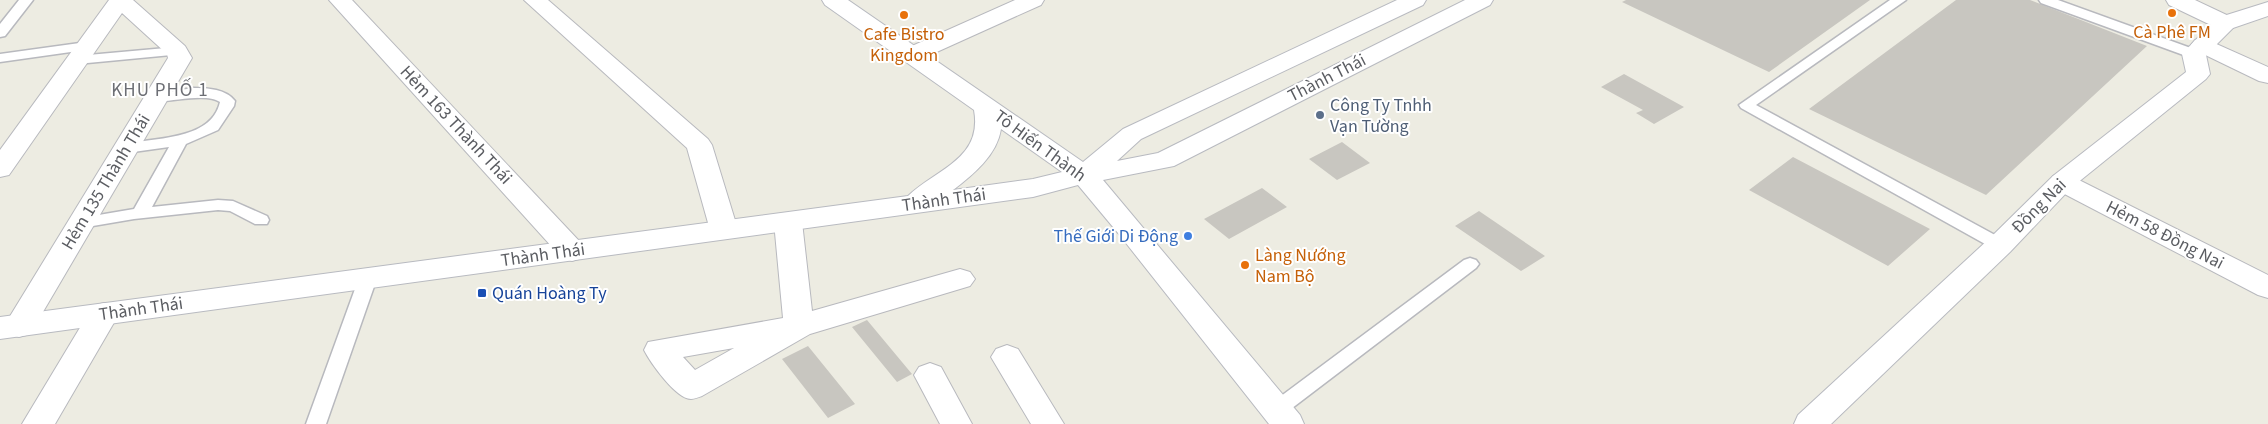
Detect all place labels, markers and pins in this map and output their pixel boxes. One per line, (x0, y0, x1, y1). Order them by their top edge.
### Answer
marker: Cà Phê FM (2166, 7, 2178, 19)
marker: Cafe Bistro Kingdom (898, 9, 910, 21)
place label: Cà Phê FM (2133, 20, 2211, 45)
place label: Cafe Bistro Kingdom (863, 22, 945, 68)
place label: Công Ty Tnhh Vạn Tường (1330, 93, 1432, 139)
marker: Công Ty Tnhh Vạn Tường (1314, 109, 1326, 121)
place label: Thế Giới Di Động (1054, 224, 1178, 249)
marker: Thế Giới Di Động (1182, 230, 1194, 242)
place label: Làng Nướng Nam Bộ (1255, 243, 1345, 289)
marker: Làng Nướng Nam Bộ (1239, 259, 1251, 271)
place label: Quán Hoàng Ty (492, 281, 607, 306)
marker: Quán Hoàng Ty (476, 287, 488, 299)

